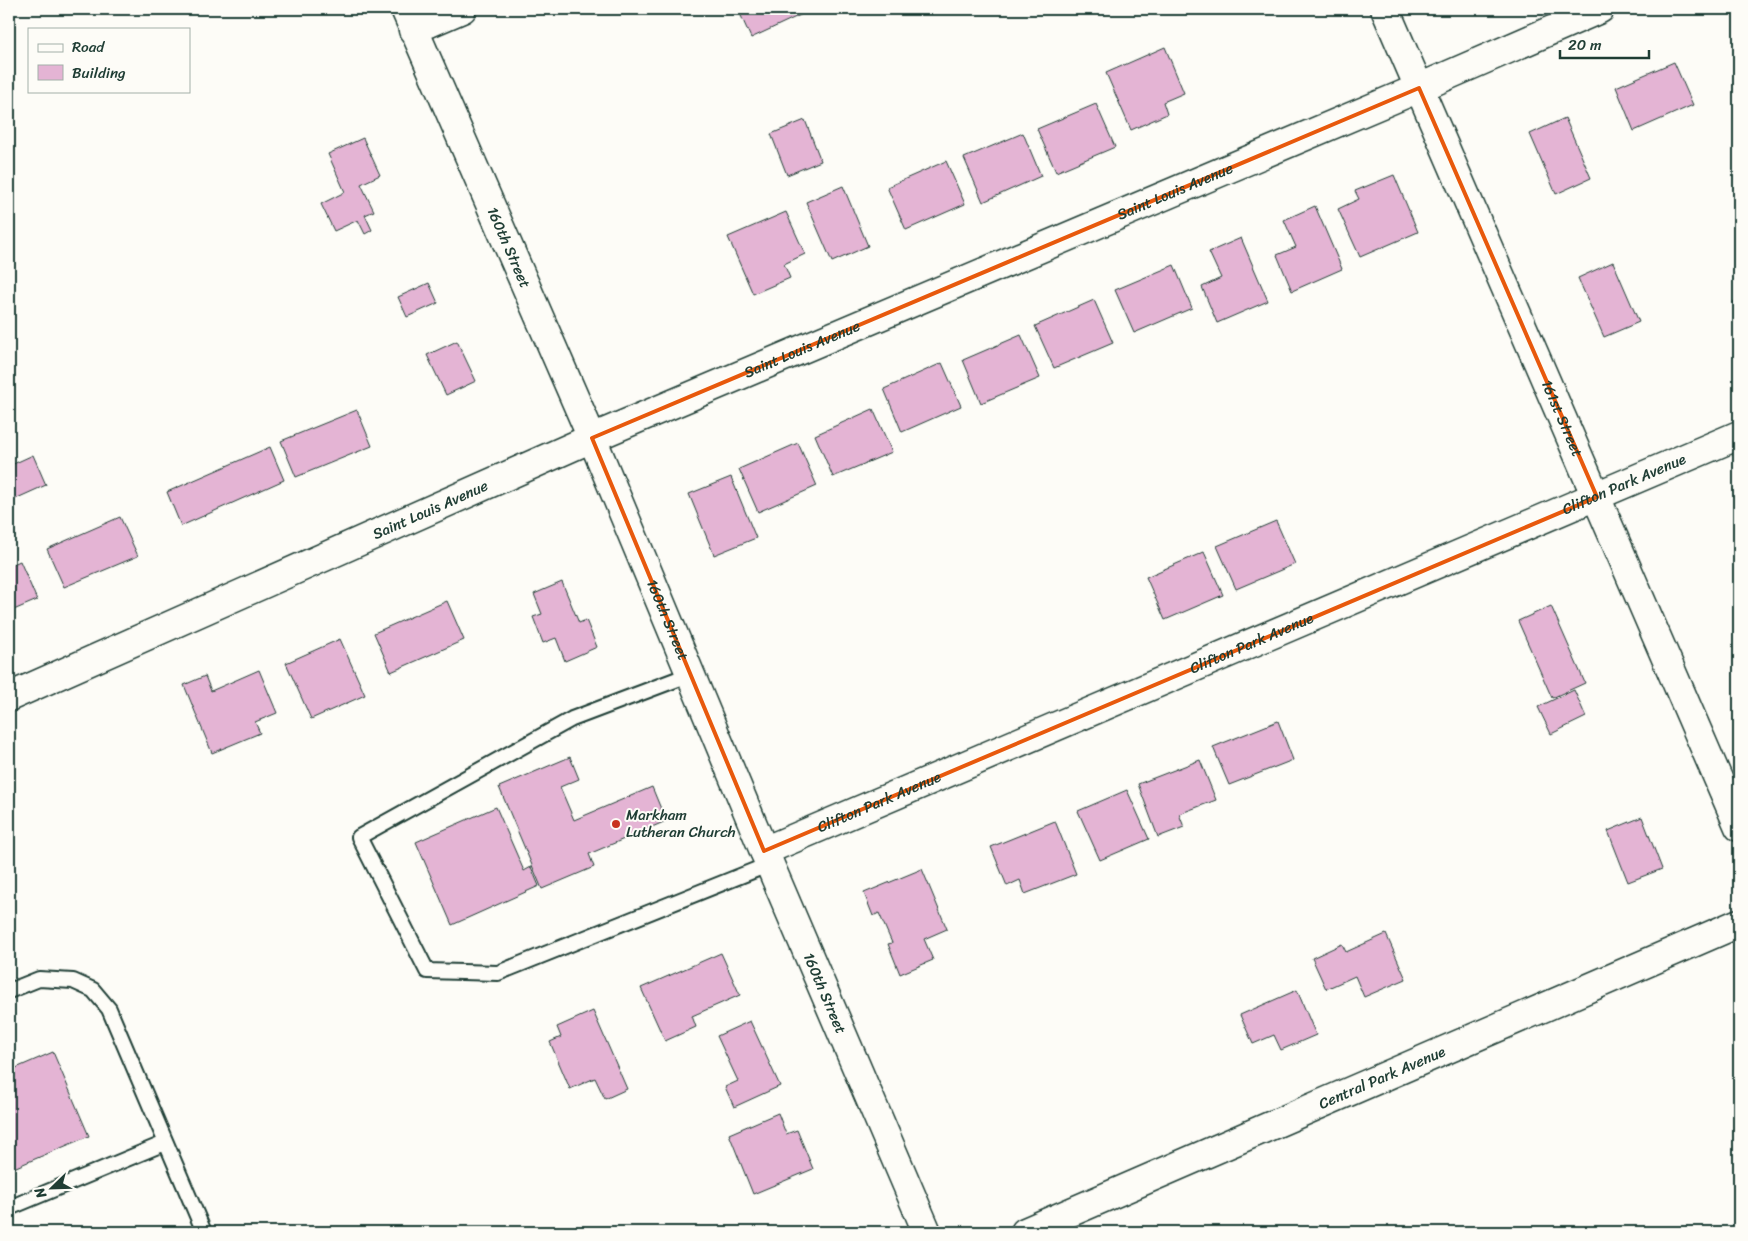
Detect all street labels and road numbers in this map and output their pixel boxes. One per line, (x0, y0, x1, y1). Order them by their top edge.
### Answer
street label: Saint Louis Avenue (1113, 155, 1238, 227)
street label: 160th Street (480, 203, 538, 293)
street label: Saint Louis Avenue (740, 313, 865, 385)
street label: 161st Street (1534, 375, 1591, 462)
street label: Clifton Park Avenue (1558, 446, 1690, 522)
street label: Saint Louis Avenue (368, 473, 493, 547)
street label: 160th Street (639, 575, 697, 665)
street label: Clifton Park Avenue (1185, 605, 1318, 681)
street label: Clifton Park Avenue (813, 764, 945, 840)
street label: 160th Street (796, 948, 854, 1038)
street label: Central Park Avenue (1314, 1039, 1450, 1116)

